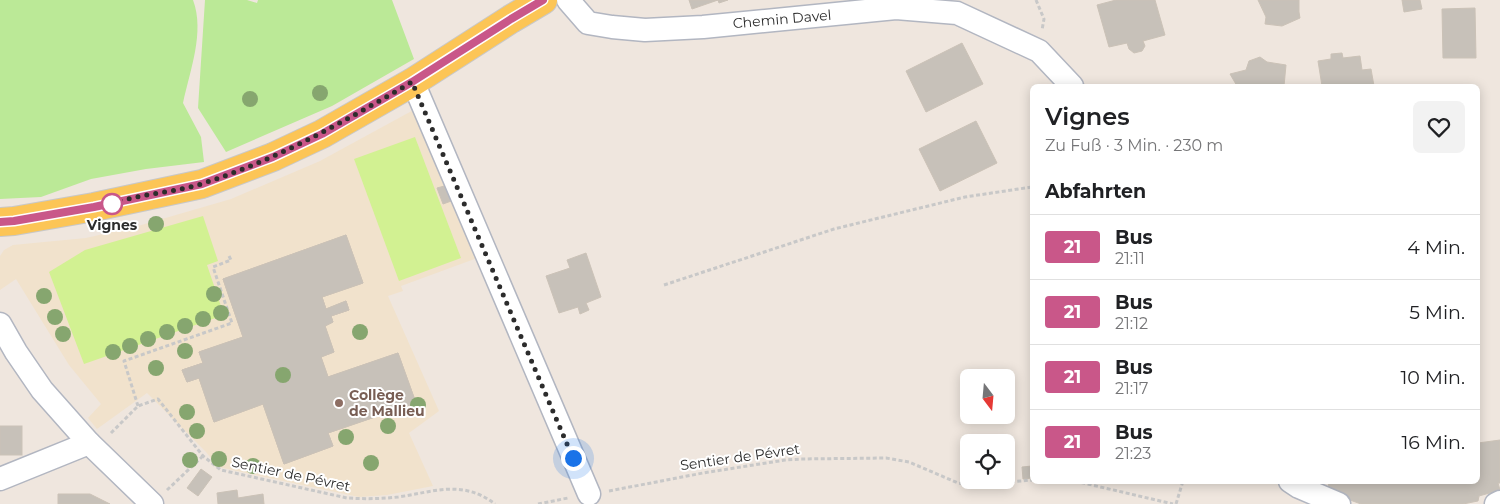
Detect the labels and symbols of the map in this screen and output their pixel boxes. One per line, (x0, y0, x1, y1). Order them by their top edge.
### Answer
street label: Chemin Davel (732, 6, 832, 32)
marker: Vignes (101, 193, 123, 215)
place label: Vignes (86, 216, 138, 234)
north arrow (960, 369, 1015, 424)
place label: Collège de Mallieu (349, 386, 425, 420)
marker: Collège de Mallieu (333, 397, 345, 409)
street label: Sentier de Pévret (679, 440, 801, 474)
your location (561, 446, 586, 471)
street label: Sentier de Pévret (230, 453, 352, 495)

